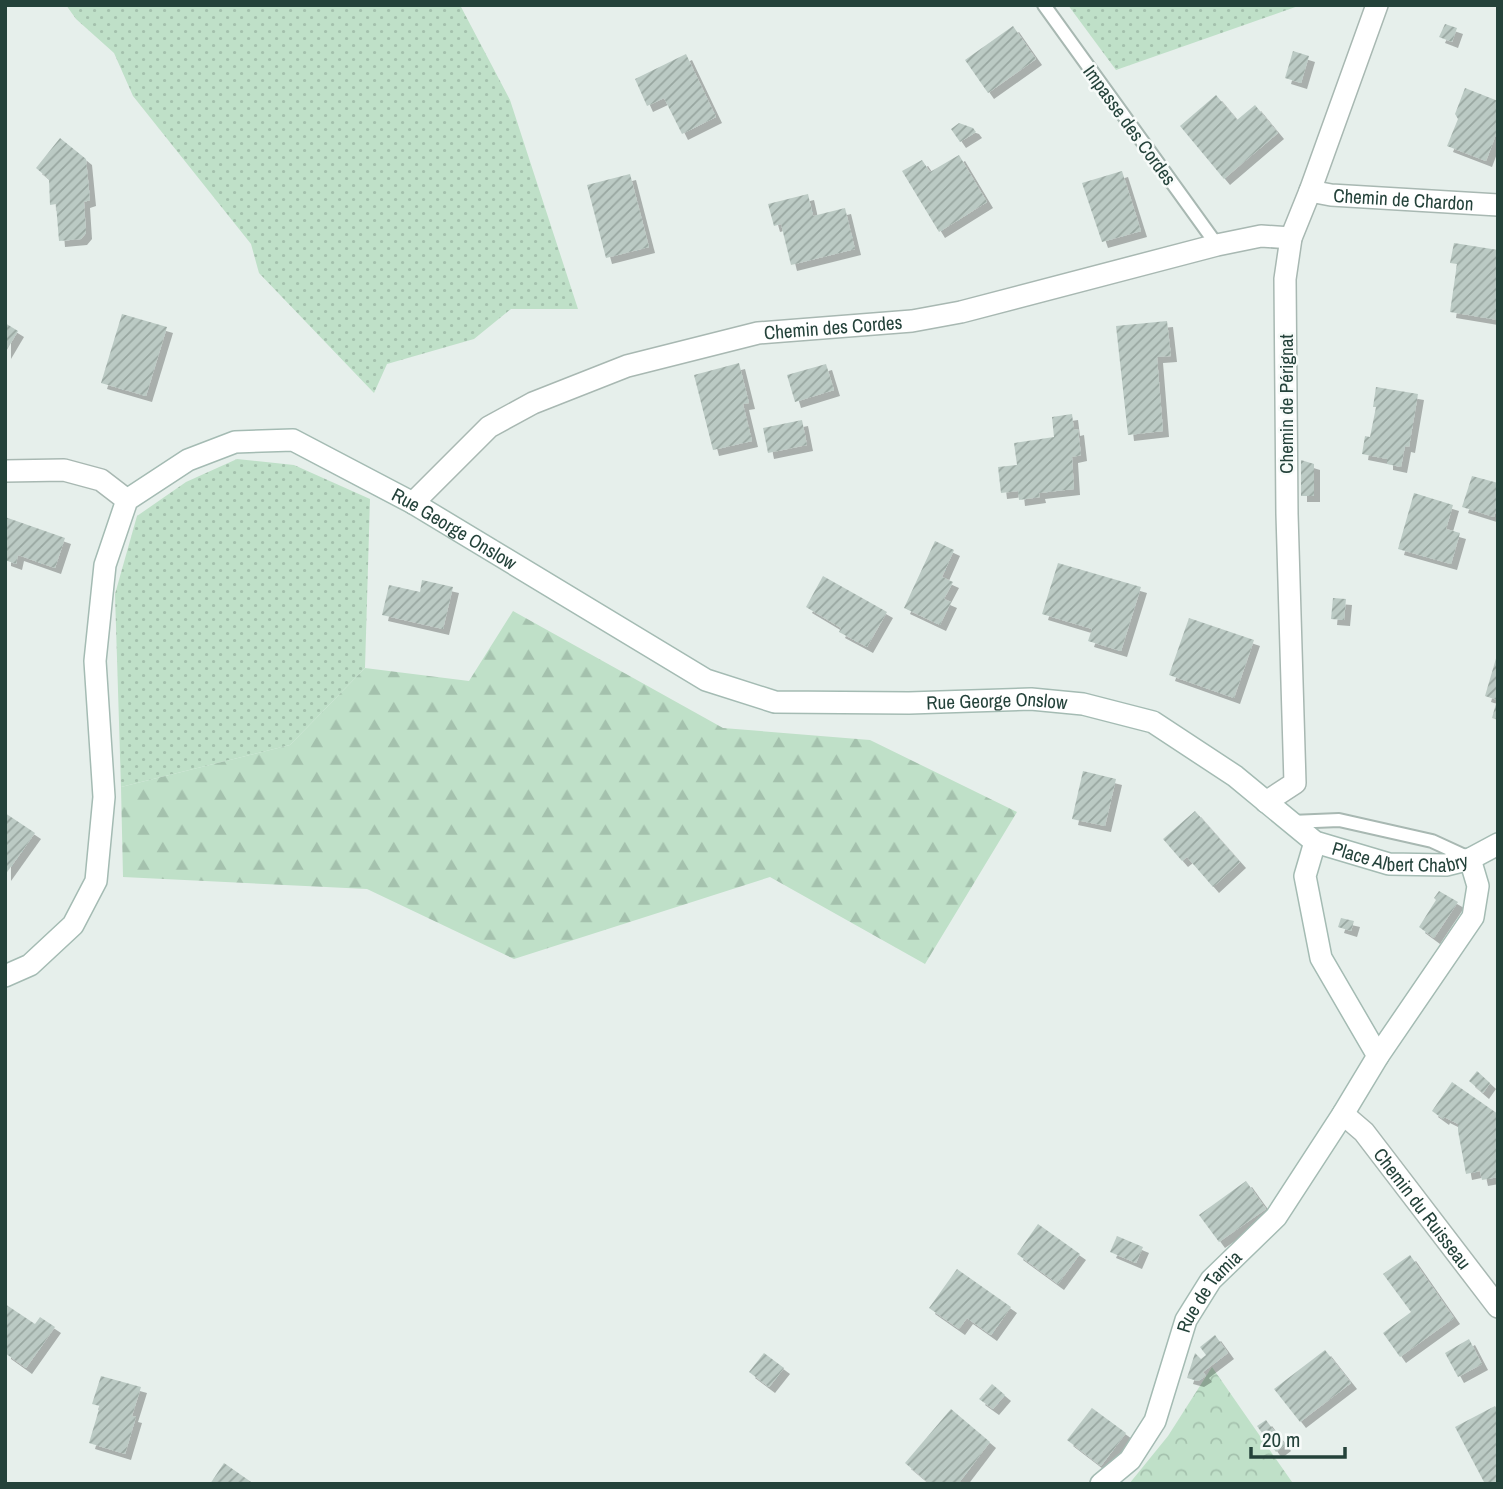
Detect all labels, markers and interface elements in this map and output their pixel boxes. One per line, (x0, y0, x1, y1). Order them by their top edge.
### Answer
street label: Impasse des Cordes (1077, 60, 1183, 191)
street label: Chemin de Chardon (1333, 182, 1474, 217)
street label: Chemin des Cordes (763, 309, 903, 345)
street label: Chemin de Pérignat (1273, 334, 1299, 474)
street label: Rue George Onslow (387, 481, 522, 576)
street label: Rue George Onslow (926, 686, 1069, 716)
street label: Place Albert Chabry (1329, 835, 1471, 878)
street label: Chemin du Ruisseau (1368, 1142, 1477, 1275)
street label: Rue de Tamia (1170, 1244, 1247, 1335)
scale bar (1251, 1416, 1346, 1460)
text: 20 m (1262, 1425, 1300, 1454)

